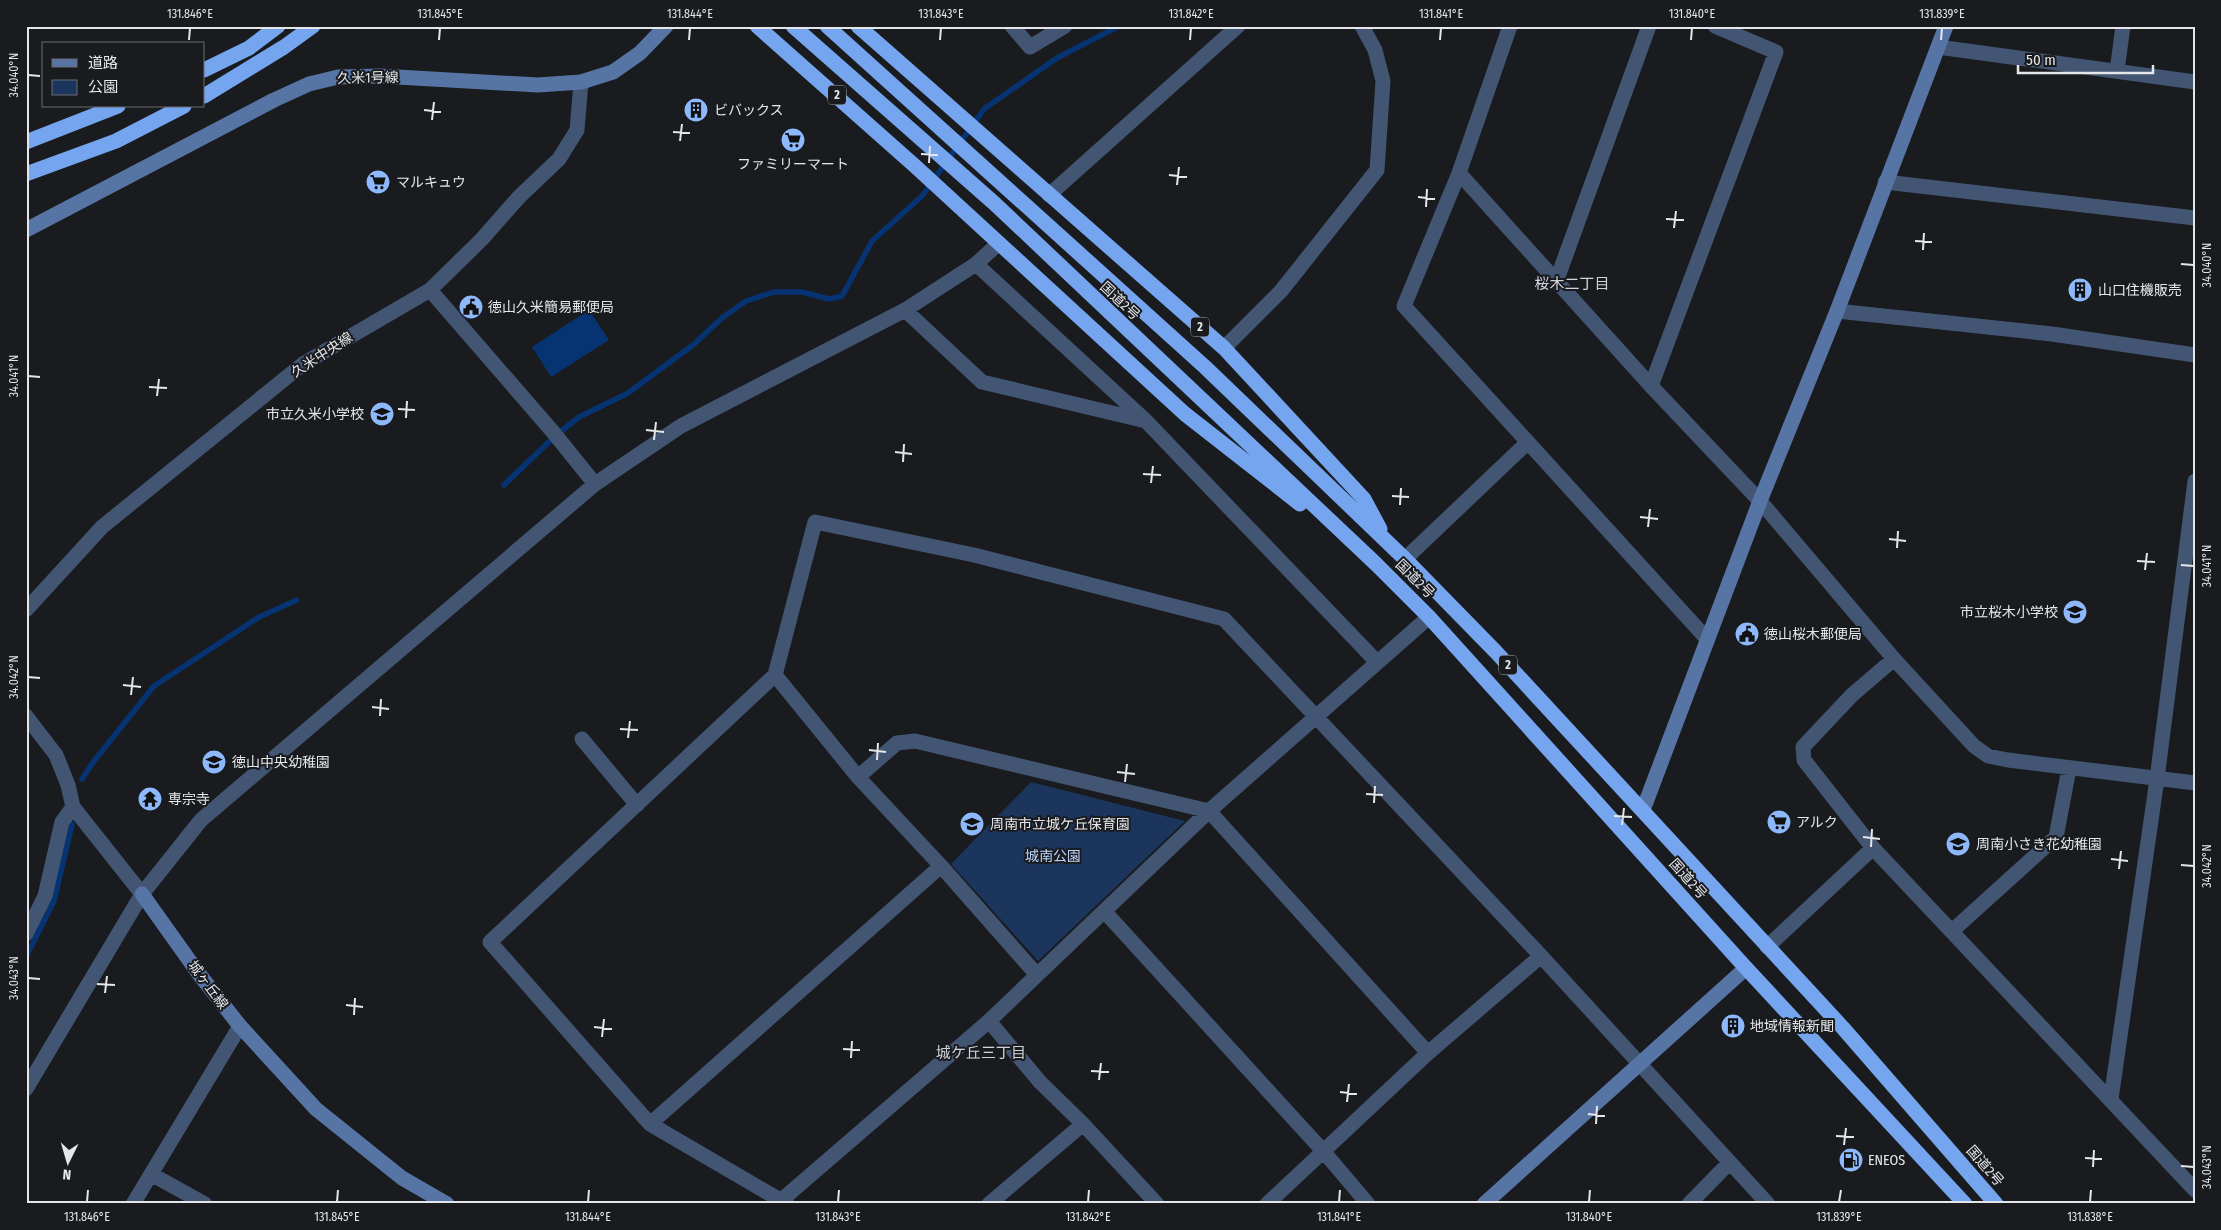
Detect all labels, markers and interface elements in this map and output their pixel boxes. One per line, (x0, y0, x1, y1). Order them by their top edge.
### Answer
text: 131.846°E (167, 7, 213, 21)
text: 131.845°E (417, 7, 463, 21)
text: 131.844°E (667, 7, 713, 21)
text: 131.843°E (918, 7, 964, 21)
text: 131.842°E (1168, 7, 1214, 21)
text: 131.841°E (1419, 7, 1463, 21)
text: 131.840°E (1669, 7, 1716, 21)
text: 131.839°E (1919, 7, 1965, 21)
legend (42, 42, 205, 108)
scale bar (2018, 42, 2154, 74)
text: 50 m (2026, 51, 2056, 69)
text: 34.040°N (7, 53, 21, 97)
text: 道路 (88, 54, 118, 72)
street label: 久米1号線 (337, 69, 399, 87)
text: 公園 (88, 78, 118, 96)
road number: 2 (828, 86, 846, 104)
building icon: ビバックス (683, 97, 709, 123)
place label: ビバックス (714, 102, 784, 119)
supermarket icon: ファミリーマート (780, 127, 806, 153)
place label: ファミリーマート (737, 156, 849, 173)
supermarket icon: マルキュウ (365, 169, 391, 195)
place label: マルキュウ (396, 174, 466, 191)
text: 34.040°N (2200, 243, 2214, 287)
district label: 桜木二丁目 (1534, 275, 1610, 293)
building icon: 山口住機販売 (2067, 277, 2093, 303)
street label: 国道2号 (1097, 278, 1143, 324)
place label: 山口住機販売 (2098, 282, 2182, 299)
public building icon: 徳山久米簡易郵便局 (458, 294, 484, 320)
place label: 徳山久米簡易郵便局 (488, 299, 614, 316)
road number: 2 (1191, 318, 1209, 337)
street label: 久米中央線 (288, 329, 356, 381)
text: 34.041°N (7, 355, 21, 397)
school or university icon: 市立久米小学校 (369, 401, 395, 427)
place label: 市立久米小学校 (266, 406, 364, 423)
text: 34.041°N (2200, 545, 2214, 587)
street label: 国道2号 (1392, 556, 1438, 602)
school or university icon: 市立桜木小学校 (2062, 599, 2088, 625)
place label: 市立桜木小学校 (1960, 604, 2058, 621)
public building icon: 徳山桜木郵便局 (1734, 621, 1760, 647)
place label: 徳山桜木郵便局 (1764, 626, 1862, 643)
text: 34.042°N (7, 655, 21, 699)
road number: 2 (1499, 656, 1517, 674)
school or university icon: 徳山中央幼稚園 (201, 749, 227, 775)
place label: 徳山中央幼稚園 (232, 754, 330, 771)
temple icon: 専宗寺 (137, 786, 163, 812)
place label: 専宗寺 (168, 791, 210, 808)
supermarket icon: アルク (1766, 809, 1792, 835)
school or university icon: 周南市立城ケ丘保育園 (959, 811, 985, 837)
place label: アルク (1796, 814, 1838, 831)
place label: 周南市立城ケ丘保育園 (990, 816, 1130, 833)
school or university icon: 周南小さき花幼稚園 (1945, 831, 1971, 857)
place label: 周南小さき花幼稚園 (1976, 836, 2102, 853)
text: 34.042°N (2200, 844, 2214, 888)
park label: 城南公園 (1025, 848, 1081, 865)
street label: 国道2号 (1666, 855, 1710, 903)
text: 34.043°N (7, 956, 21, 1000)
street label: 城ヶ丘線 (184, 958, 232, 1012)
building icon: 地域情報新聞 (1720, 1013, 1746, 1039)
place label: 地域情報新聞 (1750, 1018, 1834, 1035)
district label: 城ケ丘三丁目 (936, 1044, 1026, 1062)
north arrow (42, 1138, 92, 1188)
street label: 国道2号 (1963, 1142, 2007, 1190)
text: 34.043°N (2200, 1145, 2214, 1189)
fuel station icon: ENEOS (1838, 1147, 1864, 1173)
place label: ENEOS (1868, 1152, 1905, 1169)
text: N (62, 1166, 72, 1183)
text: 131.846°E (64, 1210, 110, 1224)
text: 131.845°E (314, 1210, 360, 1224)
text: 131.844°E (565, 1210, 611, 1224)
text: 131.843°E (815, 1210, 861, 1224)
text: 131.842°E (1065, 1210, 1111, 1224)
text: 131.841°E (1317, 1210, 1361, 1224)
text: 131.840°E (1566, 1210, 1613, 1224)
text: 131.839°E (1816, 1210, 1862, 1224)
text: 131.838°E (2067, 1210, 2113, 1224)

